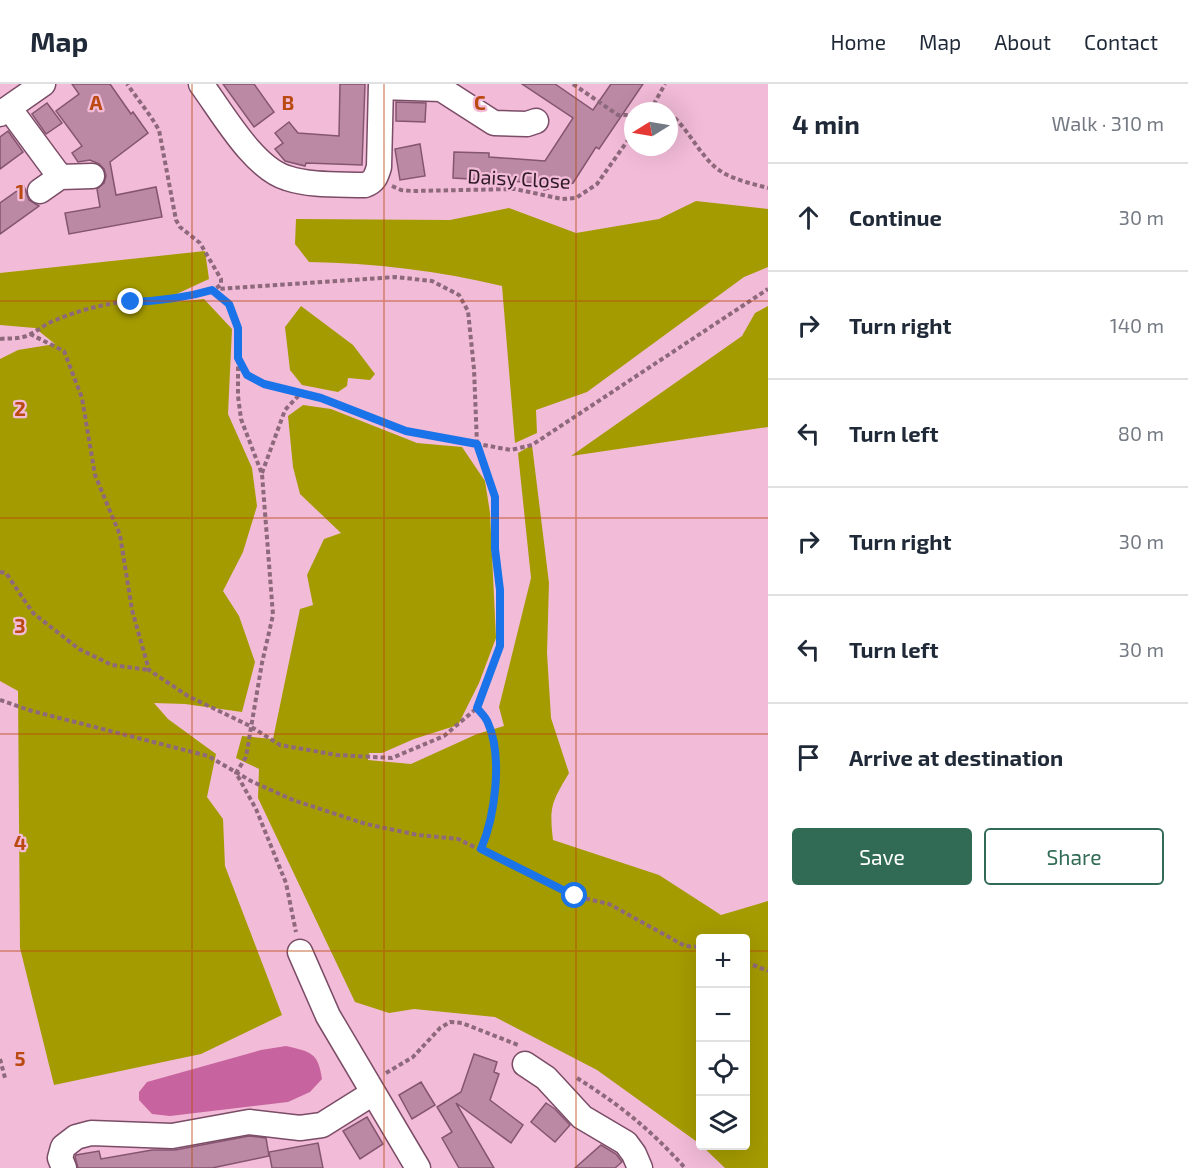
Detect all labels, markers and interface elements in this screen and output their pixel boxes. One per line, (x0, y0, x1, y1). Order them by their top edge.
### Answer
text: Map (30, 24, 88, 58)
text: Home (830, 29, 886, 54)
text: Map (919, 29, 961, 54)
text: About (994, 29, 1051, 54)
text: Contact (1084, 29, 1158, 54)
text: A (89, 90, 103, 114)
text: B (282, 90, 294, 114)
text: C (474, 90, 486, 114)
north arrow (624, 102, 678, 156)
text: 4 min (792, 108, 860, 139)
text: Walk · 310 m (1052, 111, 1164, 135)
street label: Daisy Close (467, 163, 571, 193)
text: 1 (16, 179, 24, 203)
icon: ahead (792, 201, 825, 234)
text: Continue (849, 204, 942, 230)
text: 30 m (1119, 205, 1164, 229)
route end (117, 288, 143, 314)
icon: right (792, 309, 825, 342)
text: Turn right (849, 312, 951, 338)
text: 140 m (1110, 313, 1164, 337)
text: 2 (14, 396, 26, 420)
icon: left (792, 417, 825, 450)
text: Turn left (849, 420, 938, 446)
text: 80 m (1118, 421, 1164, 445)
icon: right (792, 525, 825, 558)
text: Turn right (849, 528, 951, 554)
text: 30 m (1119, 529, 1164, 553)
text: 3 (14, 613, 26, 637)
icon: left (792, 633, 825, 666)
text: Turn left (849, 636, 938, 662)
text: 30 m (1119, 637, 1164, 661)
icon: arrive (792, 741, 825, 774)
text: Arrive at destination (849, 744, 1063, 770)
button: Save (792, 828, 972, 885)
button: Share (984, 828, 1164, 885)
text: 4 (14, 830, 27, 854)
route start (561, 882, 587, 908)
map controls (696, 934, 750, 1150)
button: + (696, 934, 750, 988)
button: − (696, 988, 750, 1042)
button: locate (696, 1042, 750, 1096)
text: 5 (14, 1046, 26, 1070)
button: layers (696, 1096, 750, 1150)

